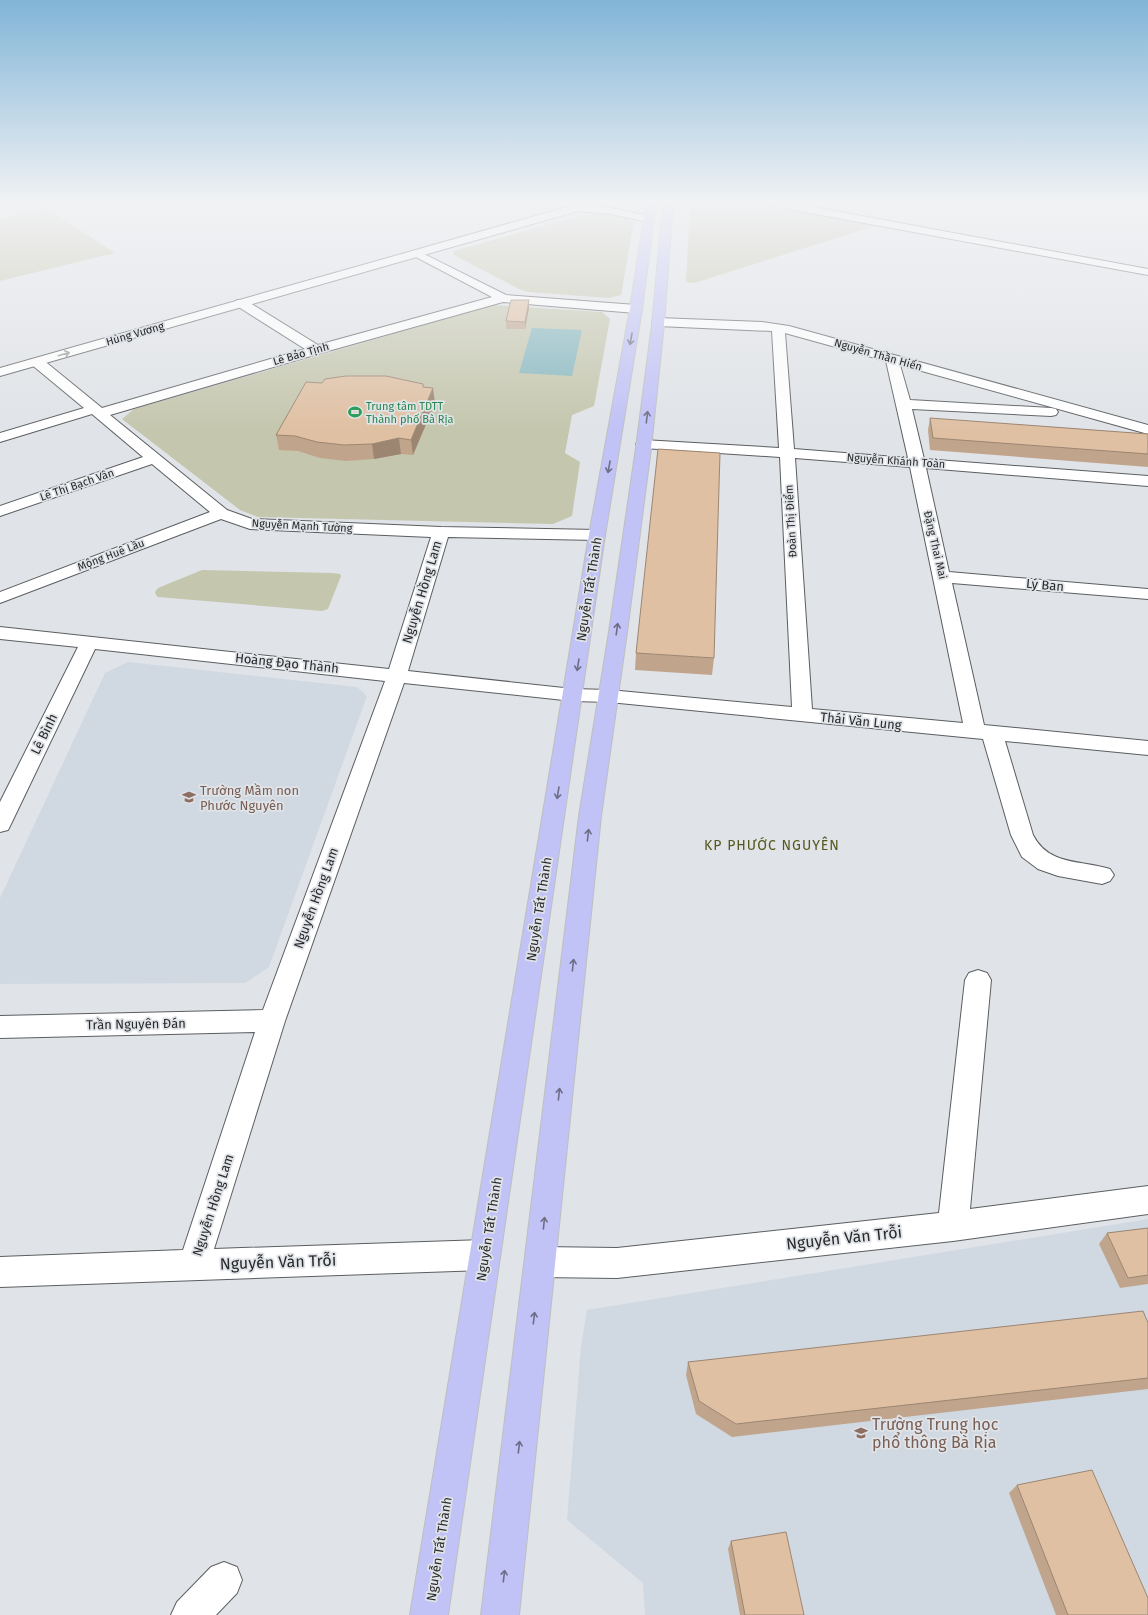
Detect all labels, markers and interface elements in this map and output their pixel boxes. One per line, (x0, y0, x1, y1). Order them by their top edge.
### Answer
street label: Hùng Vương (104, 319, 166, 349)
one-way arrow (627, 332, 635, 345)
street label: Nguyễn Thần Hiến (833, 336, 923, 374)
street label: Lê Bảo Tịnh (271, 340, 331, 368)
one-way arrow (58, 350, 71, 357)
place label: Trung tâm TDTT Thành phố Bà Rịa (366, 400, 454, 426)
sports icon: Trung tâm TDTT Thành phố Bà Rịa (347, 404, 363, 420)
one-way arrow (643, 411, 650, 424)
street label: Nguyễn Khánh Toàn (846, 451, 946, 471)
one-way arrow (605, 460, 613, 473)
street label: Lê Thị Bạch Vân (38, 466, 116, 504)
street label: Đoàn Thị Điểm (782, 484, 799, 558)
street label: Đặng Thai Mai (921, 509, 949, 581)
street label: Nguyễn Mạnh Tường (251, 517, 353, 535)
street label: Mộng Huê Lầu (76, 536, 146, 574)
street label: Nguyễn Tất Thành (573, 536, 605, 642)
street label: Nguyễn Hồng Lam (399, 539, 445, 645)
street label: Lý Ban (1025, 576, 1065, 594)
one-way arrow (613, 623, 621, 636)
street label: Hoàng Đạo Thành (234, 650, 340, 676)
one-way arrow (574, 658, 582, 671)
street label: Thái Văn Lung (820, 709, 903, 733)
street label: Lê Bình (28, 711, 60, 757)
place label: Trường Mầm non Phước Nguyên (200, 783, 299, 813)
one-way arrow (554, 786, 562, 799)
school or university icon: Trường Mầm non Phước Nguyên (181, 789, 197, 805)
one-way arrow (584, 829, 592, 842)
district label: KP PHƯỚC NGUYÊN (704, 836, 840, 854)
street label: Nguyễn Hồng Lam (291, 845, 341, 951)
street label: Nguyễn Tất Thành (523, 856, 555, 962)
one-way arrow (570, 959, 577, 972)
street label: Trần Nguyên Đán (86, 1016, 186, 1032)
one-way arrow (555, 1088, 563, 1101)
street label: Nguyễn Hồng Lam (189, 1152, 237, 1258)
street label: Nguyễn Tất Thành (473, 1176, 505, 1282)
one-way arrow (541, 1217, 548, 1230)
street label: Nguyễn Văn Trỗi (785, 1222, 903, 1254)
street label: Nguyễn Văn Trỗi (219, 1250, 337, 1274)
one-way arrow (530, 1312, 537, 1325)
place label: Trường Trung học phổ thông Bà Rịa (872, 1415, 999, 1452)
school or university icon: Trường Trung học phổ thông Bà Rịa (853, 1425, 869, 1441)
one-way arrow (515, 1441, 523, 1454)
street label: Nguyễn Tất Thành (423, 1496, 455, 1602)
one-way arrow (500, 1570, 508, 1583)

